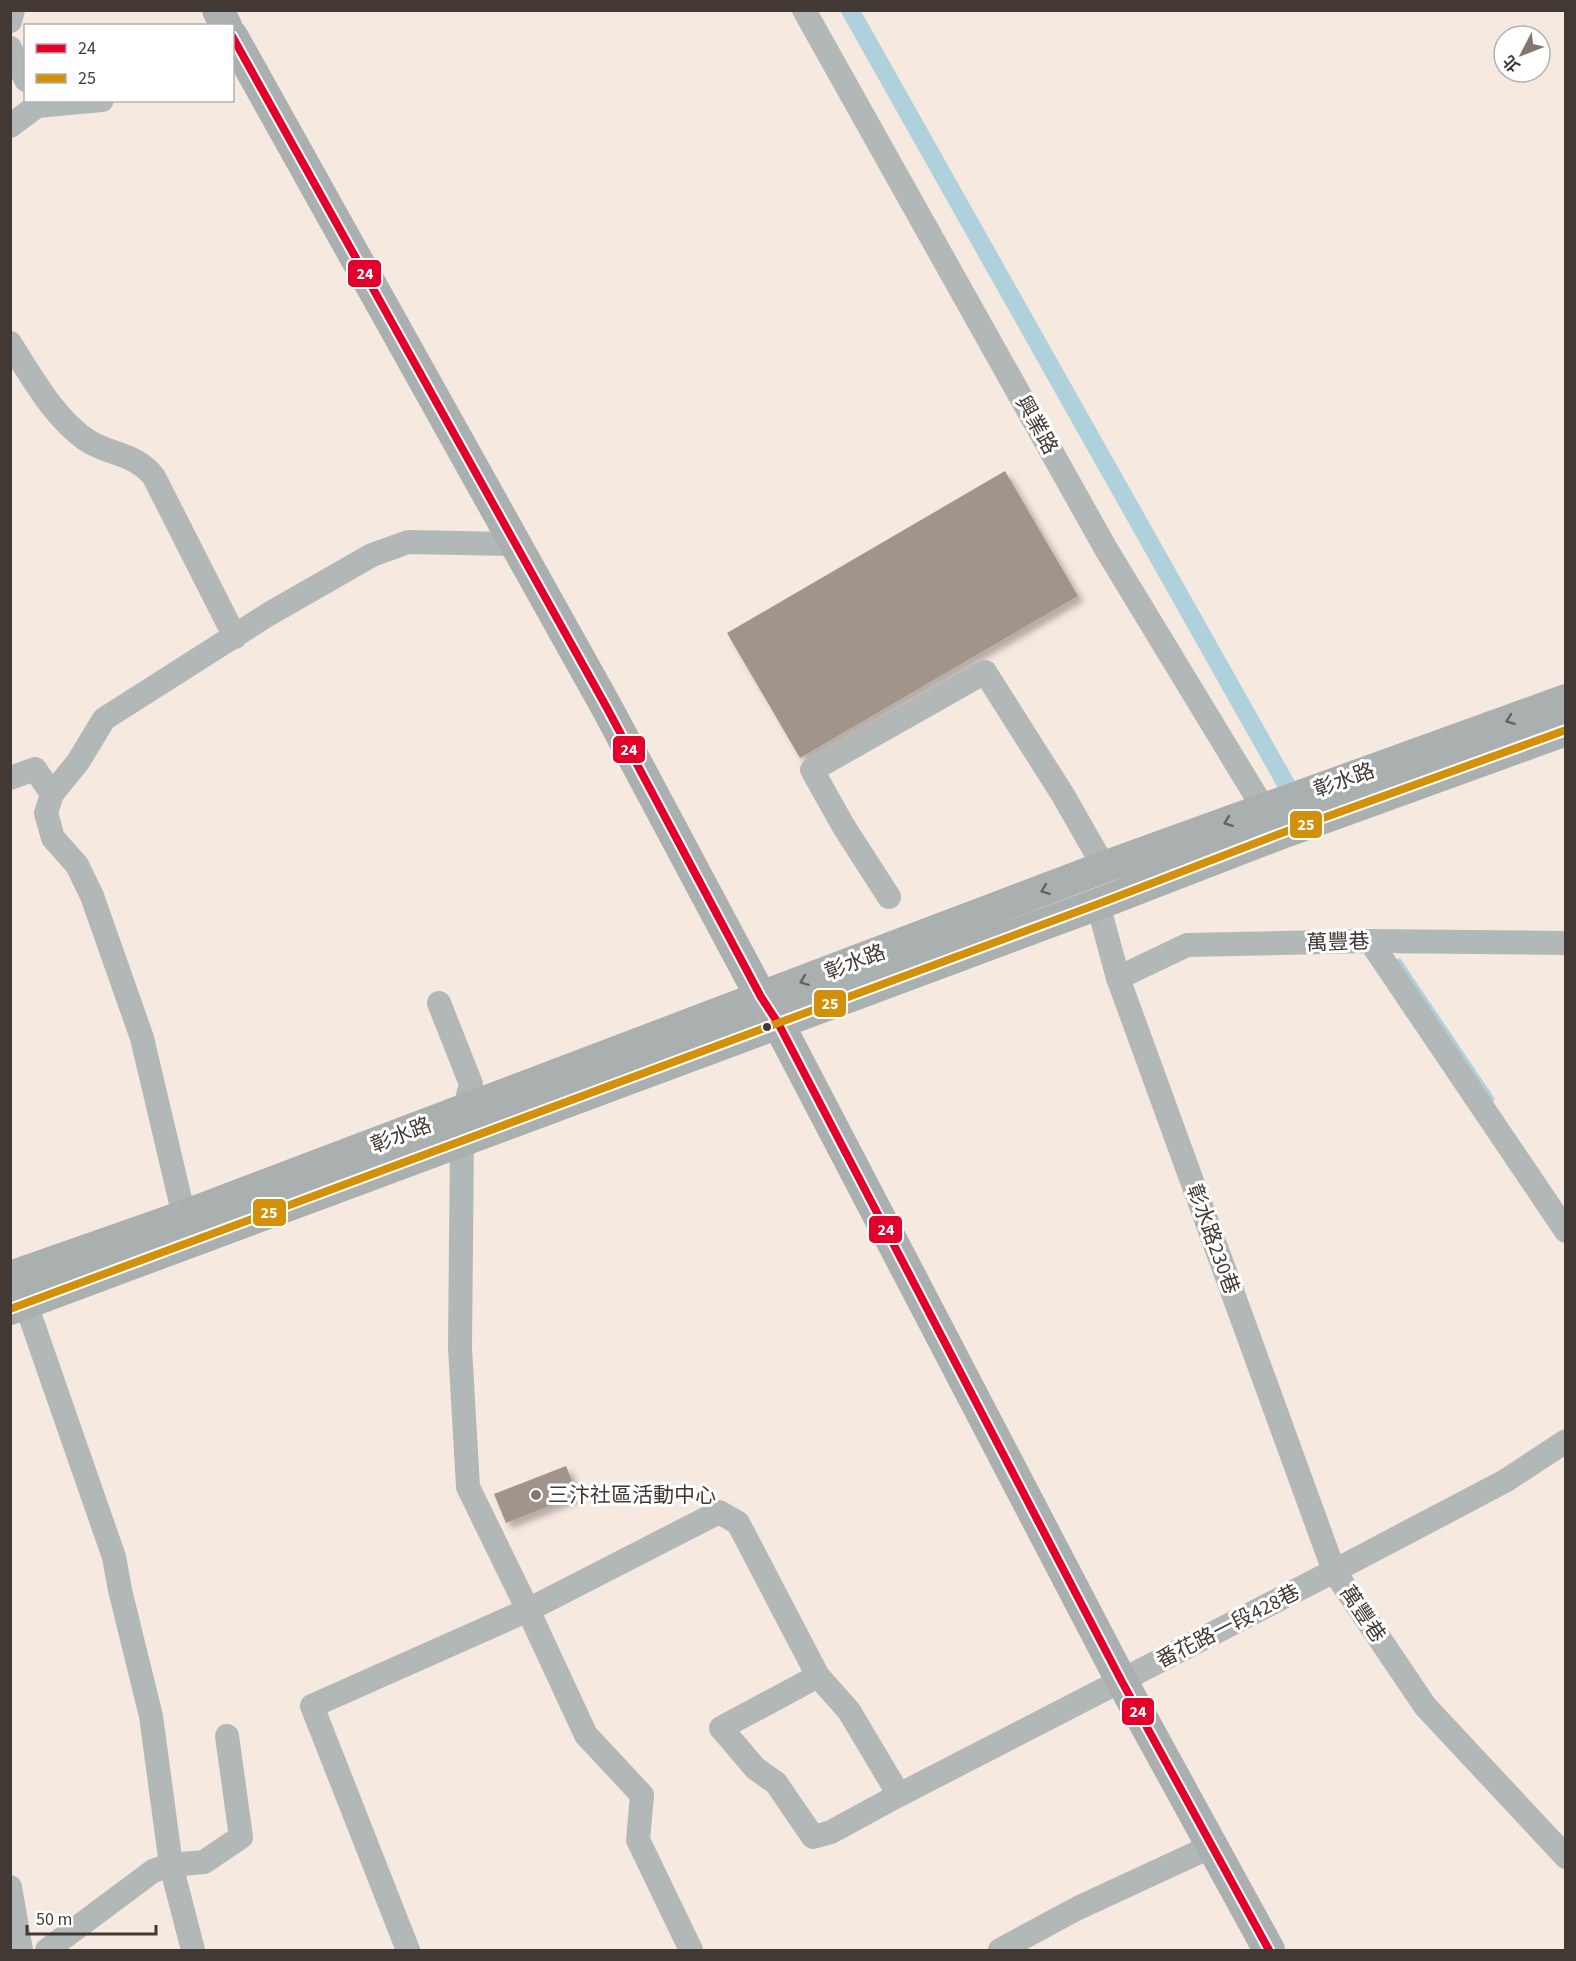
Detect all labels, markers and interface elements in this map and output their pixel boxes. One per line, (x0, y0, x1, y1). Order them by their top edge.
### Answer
legend (24, 24, 234, 102)
north arrow (1492, 24, 1552, 84)
text: 24 (78, 36, 96, 61)
text: 北 (1498, 50, 1525, 77)
text: 25 (78, 66, 96, 91)
line badge: 24 (347, 259, 382, 288)
text: 24 (357, 263, 374, 285)
street label: 興業路 (1009, 390, 1065, 460)
one-way arrow (1506, 712, 1516, 725)
line badge: 24 (612, 735, 646, 764)
text: 24 (621, 739, 638, 761)
street label: 彰水路 (1309, 755, 1379, 805)
line badge: 25 (1289, 810, 1323, 839)
text: 25 (1298, 814, 1314, 836)
one-way arrow (1224, 815, 1235, 827)
one-way arrow (1041, 882, 1051, 895)
street label: 萬豐巷 (1306, 926, 1370, 958)
street label: 彰水路 (820, 937, 890, 987)
one-way arrow (799, 973, 810, 986)
line badge: 25 (813, 989, 847, 1018)
text: 25 (822, 993, 838, 1015)
unlabelled marker (761, 1021, 773, 1033)
street label: 彰水路 (366, 1110, 436, 1160)
street label: 彰水路230巷 (1179, 1180, 1247, 1298)
line badge: 25 (252, 1198, 287, 1227)
text: 25 (261, 1202, 277, 1224)
line badge: 24 (868, 1215, 903, 1244)
text: 24 (878, 1219, 895, 1241)
place label: 三汴社區活動中心 (548, 1480, 716, 1510)
marker: 三汴社區活動中心 (529, 1488, 543, 1502)
street label: 番花路一段428巷 (1151, 1577, 1305, 1675)
street label: 萬豐巷 (1333, 1579, 1393, 1649)
line badge: 24 (1121, 1697, 1155, 1726)
text: 24 (1130, 1701, 1147, 1723)
scale bar (27, 1898, 156, 1936)
text: 50 m (36, 1907, 72, 1932)

